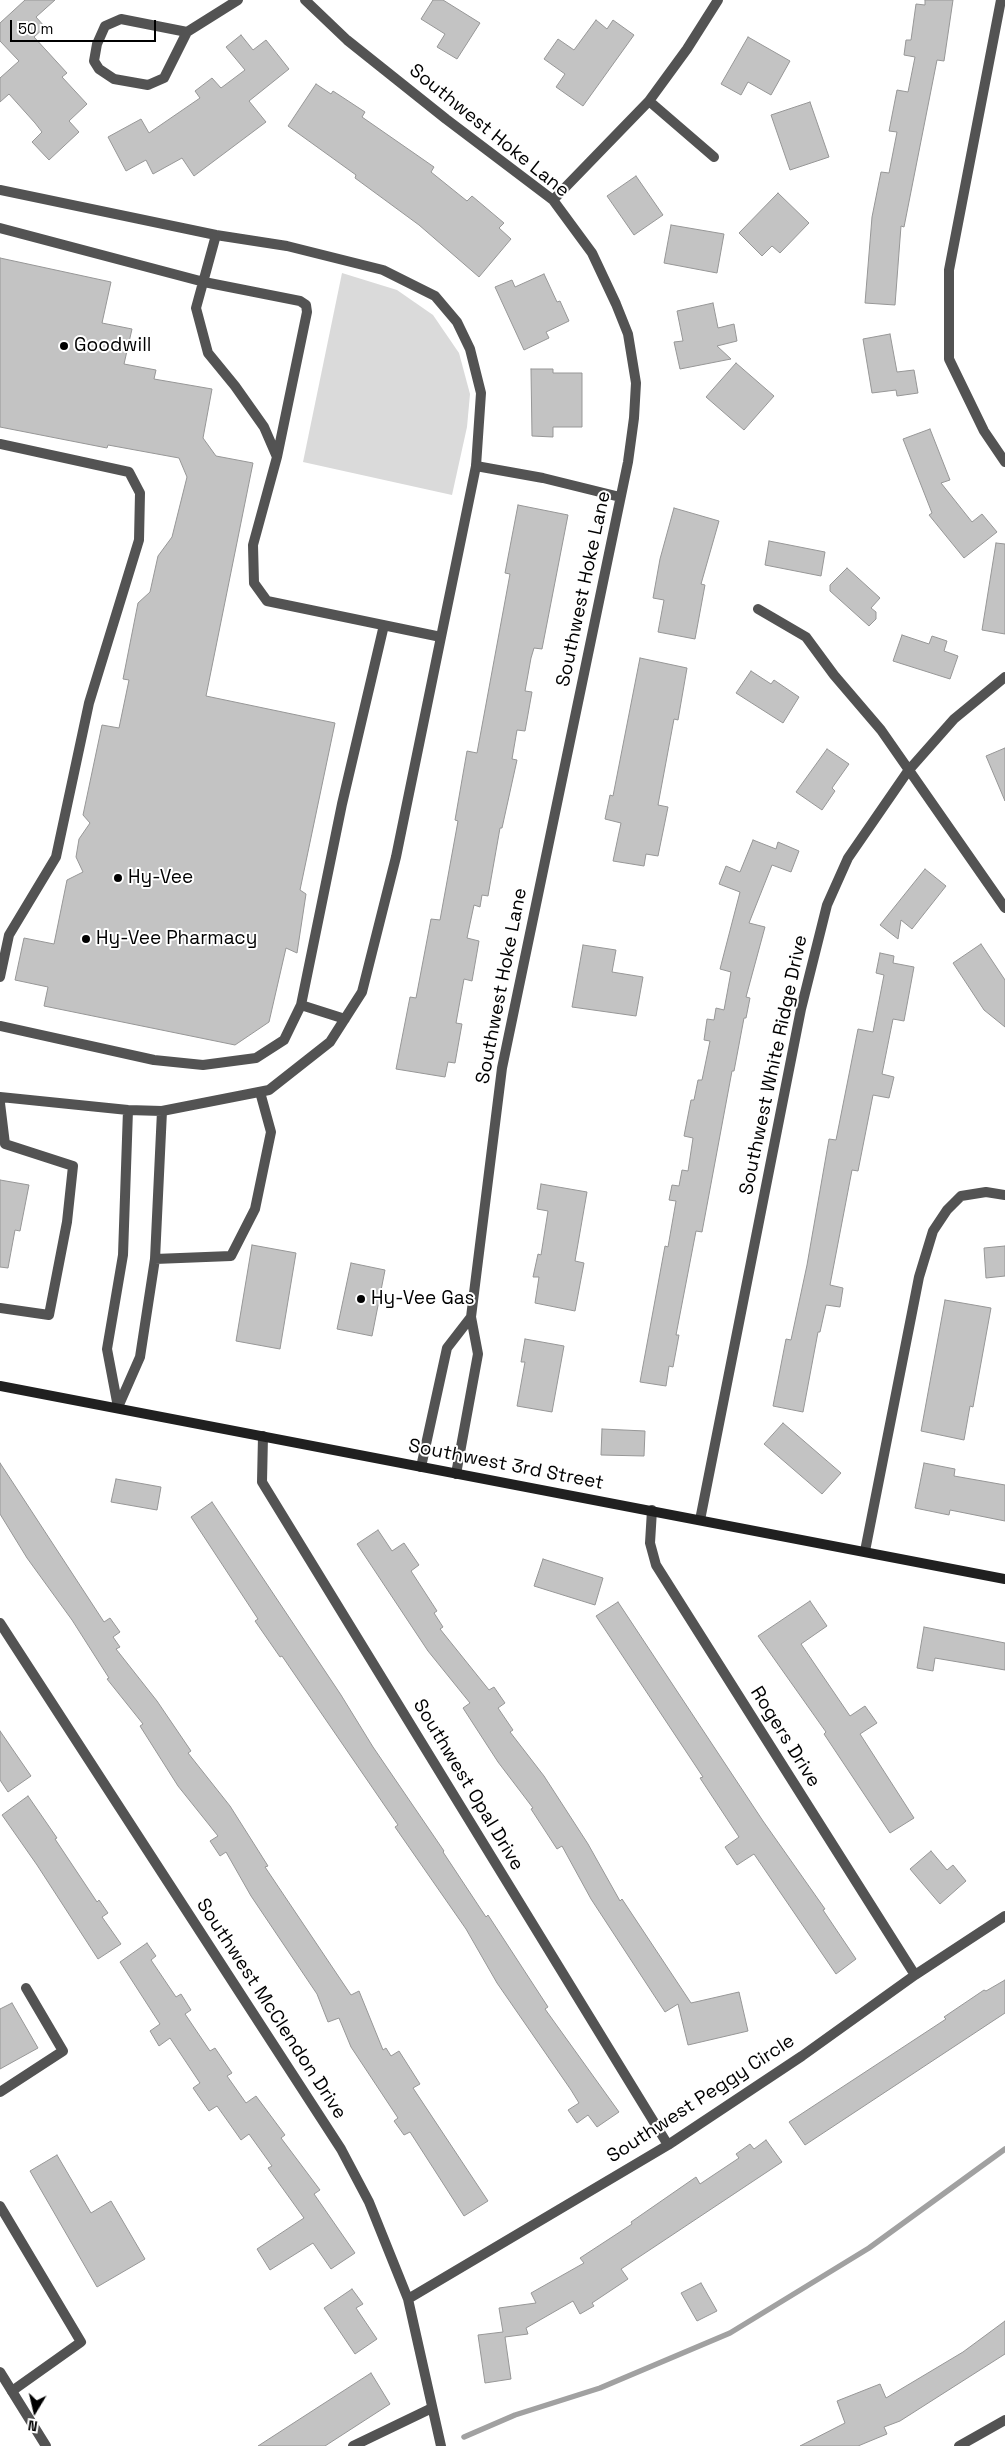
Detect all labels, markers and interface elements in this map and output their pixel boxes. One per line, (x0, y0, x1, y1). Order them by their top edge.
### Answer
scale bar (12, 10, 159, 42)
text: 50 m (18, 19, 53, 38)
street label: Southwest Hoke Lane (404, 59, 574, 203)
place label: Goodwill (74, 335, 151, 357)
marker: Goodwill (58, 340, 70, 352)
street label: Southwest Hoke Lane (552, 489, 616, 689)
place label: Hy-Vee (128, 867, 193, 889)
marker: Hy-Vee (112, 872, 124, 884)
street label: Southwest Hoke Lane (472, 886, 532, 1086)
place label: Hy-Vee Pharmacy (96, 928, 257, 950)
marker: Hy-Vee Pharmacy (80, 933, 92, 945)
street label: Southwest White Ridge Drive (735, 933, 813, 1197)
place label: Hy-Vee Gas (371, 1288, 475, 1310)
marker: Hy-Vee Gas (355, 1293, 367, 1305)
street label: Southwest 3rd Street (406, 1435, 606, 1495)
street label: Rogers Drive (745, 1682, 825, 1792)
street label: Southwest Opal Drive (408, 1695, 528, 1875)
street label: Southwest McClendon Drive (191, 1894, 351, 2124)
street label: Southwest Peggy Circle (603, 2030, 799, 2168)
north arrow (10, 2386, 60, 2436)
text: N (27, 2416, 39, 2435)

